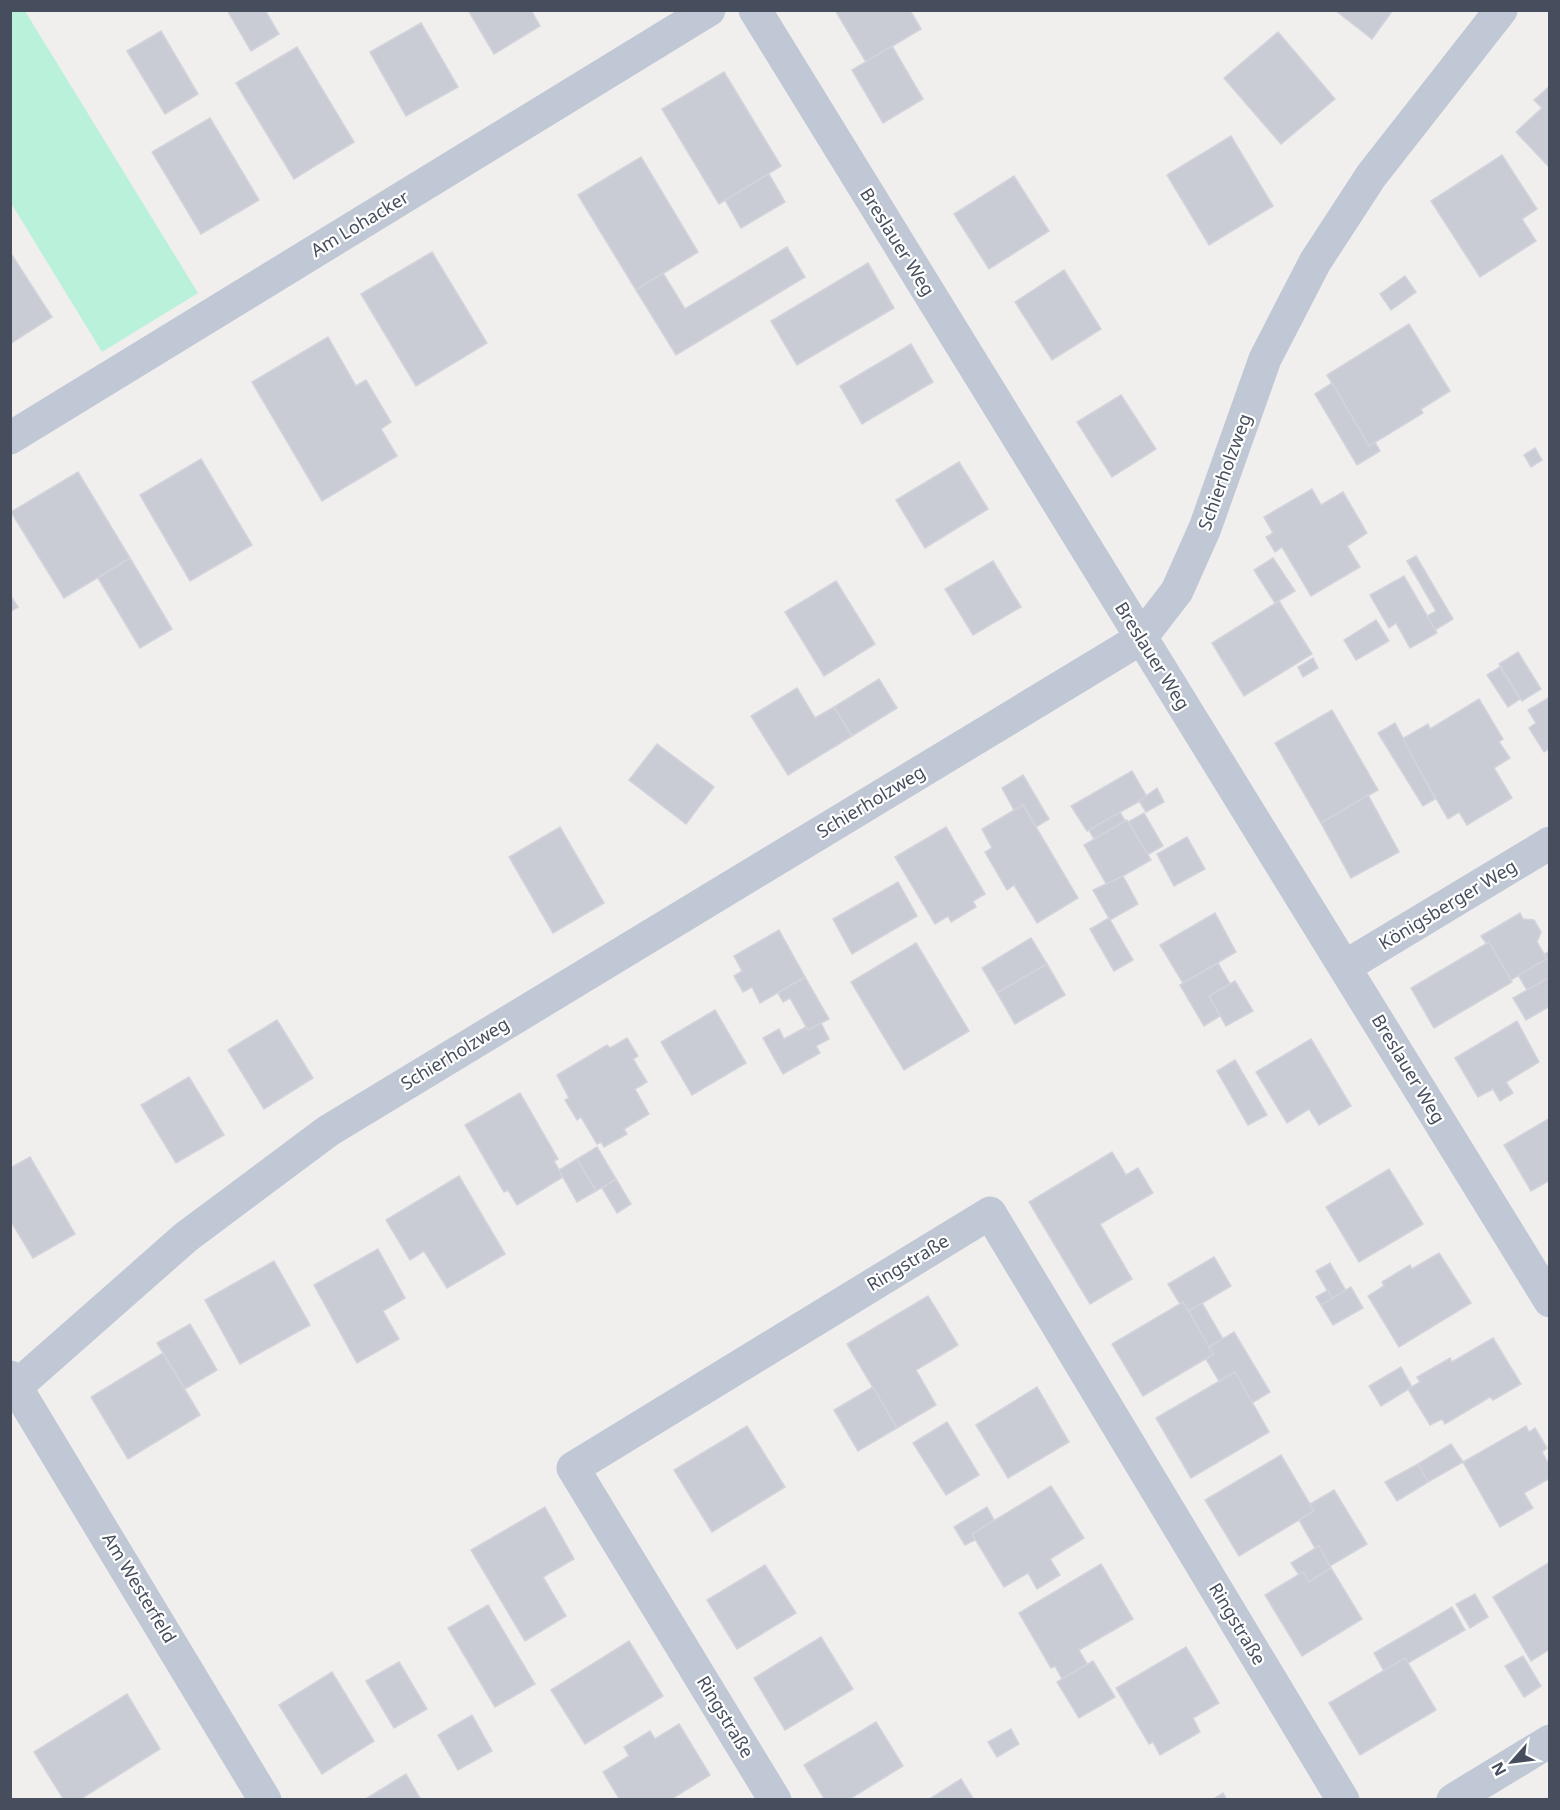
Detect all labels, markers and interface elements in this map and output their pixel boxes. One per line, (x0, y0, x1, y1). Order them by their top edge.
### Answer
street label: Breslauer Weg (855, 183, 941, 300)
street label: Am Lohacker (306, 184, 413, 262)
street label: Schierholzweg (1192, 410, 1256, 533)
street label: Breslauer Weg (1110, 597, 1196, 714)
street label: Schierholzweg (812, 759, 929, 843)
street label: Königsberger Weg (1374, 853, 1521, 955)
street label: Breslauer Weg (1367, 1009, 1451, 1128)
street label: Schierholzweg (396, 1011, 513, 1095)
street label: Ringstraße (862, 1228, 953, 1296)
street label: Am Westerfeld (98, 1528, 182, 1647)
street label: Ringstraße (1204, 1578, 1272, 1669)
street label: Ringstraße (692, 1671, 760, 1762)
north arrow (1482, 1732, 1542, 1792)
text: N (1486, 1758, 1512, 1780)

